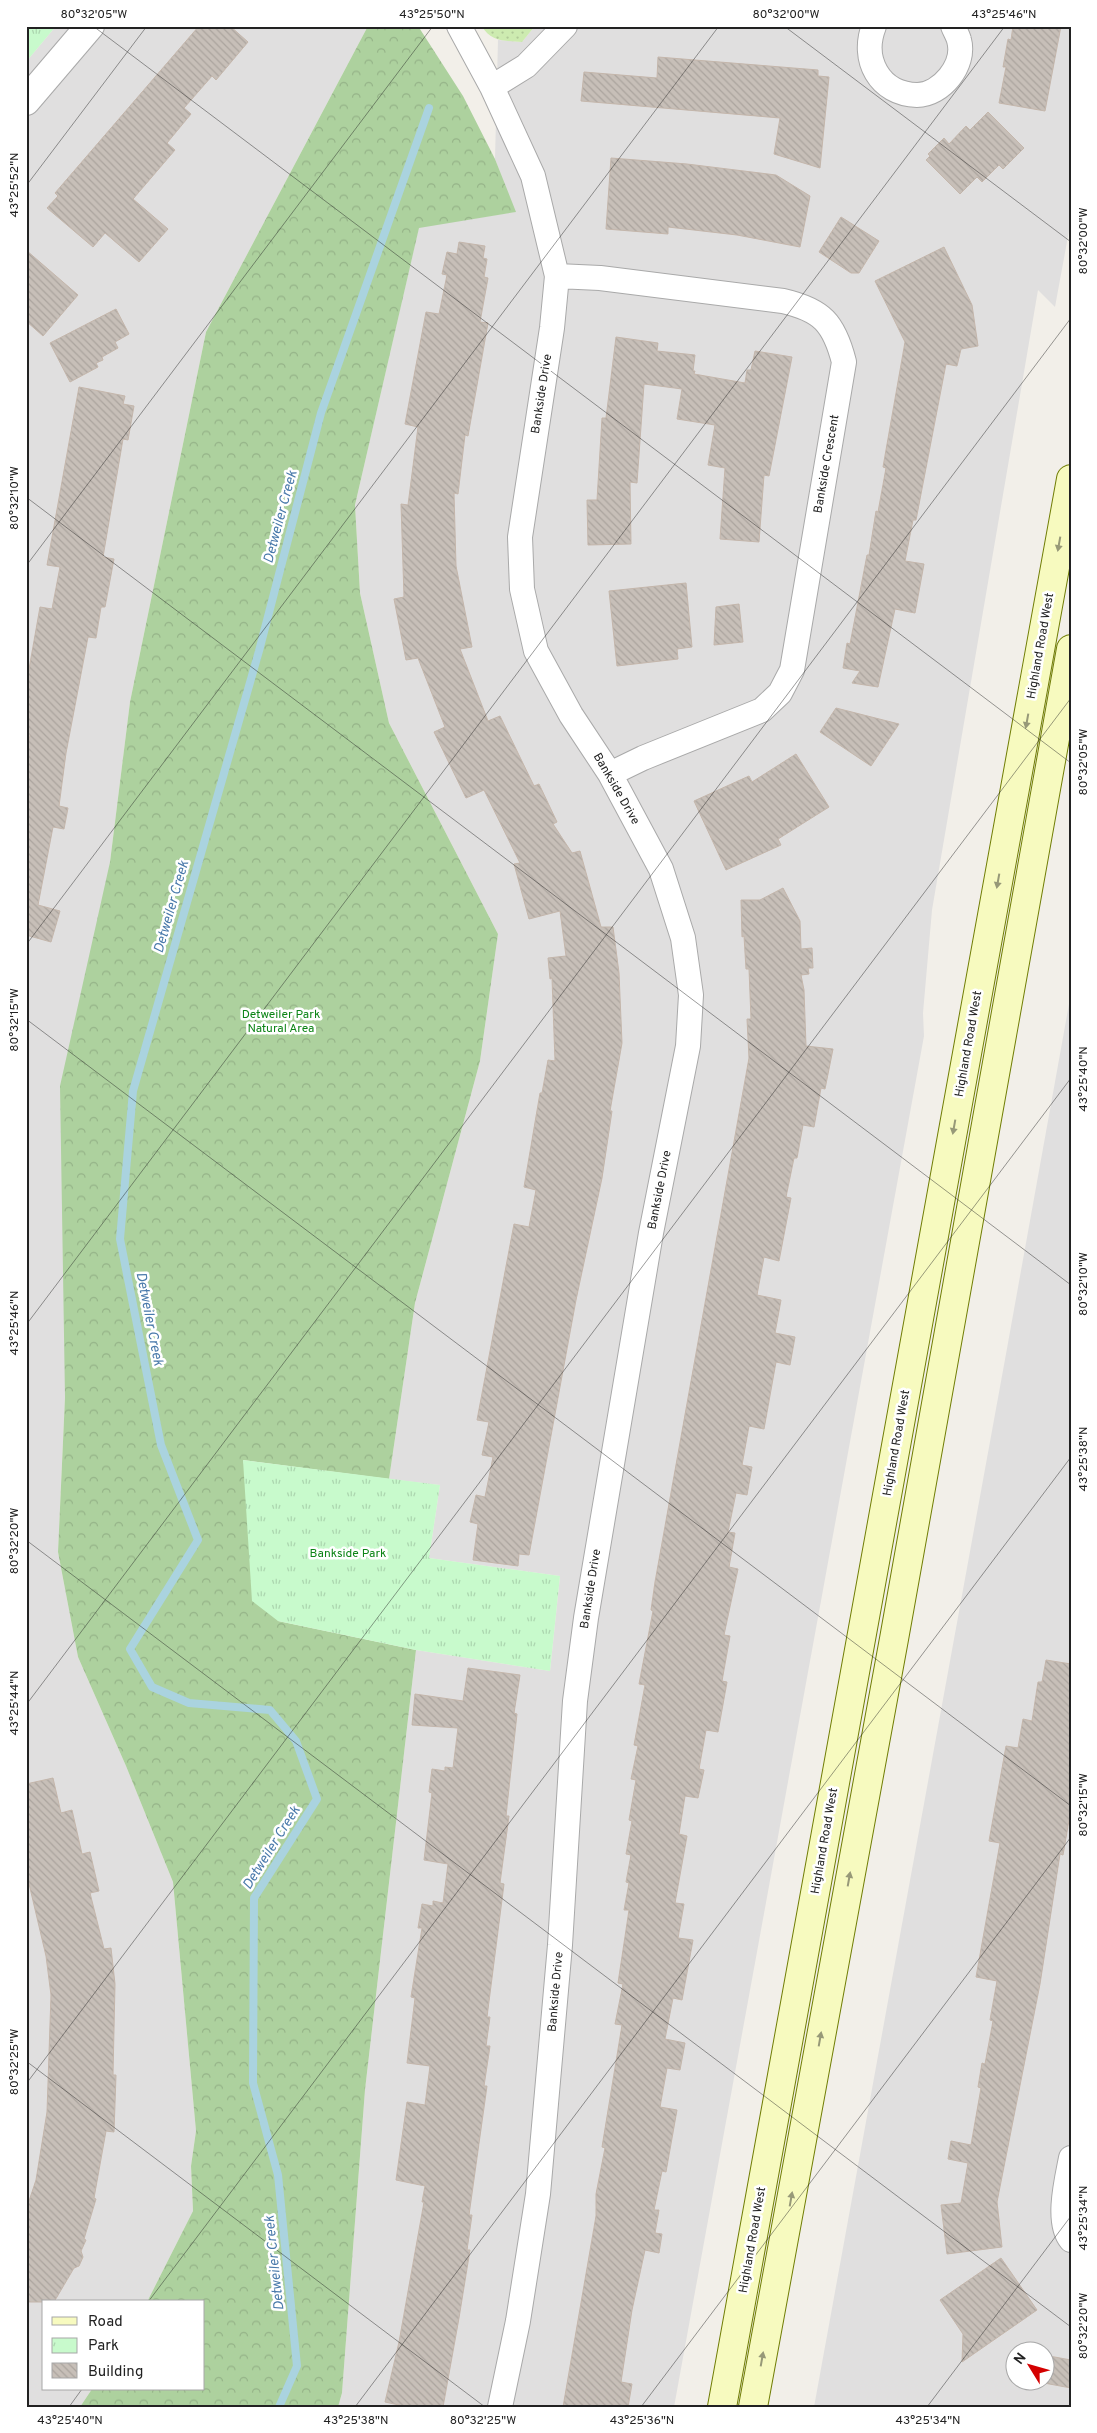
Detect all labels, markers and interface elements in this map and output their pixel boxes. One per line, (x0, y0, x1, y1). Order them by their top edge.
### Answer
text: 80°32'05"W (61, 7, 127, 23)
text: 43°25'50"N (399, 7, 465, 23)
text: 80°32'00"W (753, 7, 819, 23)
text: 43°25'46"N (972, 7, 1036, 23)
text: 43°25'52"N (7, 152, 23, 218)
text: 80°32'00"W (1076, 208, 1092, 274)
street label: Bankside Drive (528, 353, 556, 435)
street label: Bankside Crescent (810, 413, 844, 515)
text: 80°32'10"W (7, 466, 23, 530)
water label: Detweiler Creek (260, 468, 302, 565)
one-way arrow (1055, 536, 1063, 551)
street label: Highland Road West (1024, 592, 1058, 700)
one-way arrow (1023, 713, 1031, 729)
text: 80°32'05"W (1076, 729, 1092, 795)
street label: Bankside Drive (589, 750, 643, 828)
water label: Detweiler Creek (151, 858, 194, 955)
one-way arrow (994, 873, 1002, 889)
text: 80°32'15"W (7, 988, 23, 1052)
street label: Highland Road West (952, 990, 986, 1098)
park label: Detweiler Park Natural Area (242, 1007, 320, 1037)
text: 43°25'40"N (1076, 1046, 1092, 1112)
one-way arrow (949, 1119, 957, 1135)
street label: Bankside Drive (644, 1149, 676, 1231)
text: 80°32'10"W (1076, 1252, 1092, 1316)
water label: Detweiler Creek (132, 1271, 167, 1368)
text: 43°25'46"N (7, 1291, 23, 1355)
street label: Highland Road West (880, 1389, 914, 1497)
text: 43°25'38"N (1076, 1427, 1092, 1491)
text: 80°32'20"W (7, 1508, 23, 1574)
park label: Bankside Park (310, 1546, 386, 1562)
street label: Bankside Drive (577, 1548, 605, 1630)
text: 43°25'44"N (7, 1670, 23, 1736)
text: 80°32'15"W (1076, 1773, 1092, 1837)
street label: Highland Road West (808, 1787, 842, 1895)
water label: Detweiler Creek (240, 1802, 305, 1893)
one-way arrow (846, 1871, 854, 1887)
street label: Bankside Drive (545, 1951, 567, 2033)
text: 80°32'25"W (7, 2029, 23, 2095)
one-way arrow (817, 2031, 825, 2047)
street label: Highland Road West (736, 2186, 770, 2294)
text: 43°25'34"N (1076, 2186, 1092, 2250)
one-way arrow (788, 2191, 796, 2207)
water label: Detweiler Creek (261, 2214, 288, 2311)
text: 80°32'20"W (1076, 2293, 1092, 2359)
legend (42, 2300, 205, 2390)
text: Road (88, 2313, 123, 2332)
text: Park (88, 2337, 119, 2356)
north arrow (1004, 2340, 1054, 2390)
one-way arrow (759, 2350, 767, 2366)
text: N (1011, 2350, 1031, 2368)
text: Building (88, 2363, 143, 2382)
text: 43°25'40"N (37, 2413, 103, 2429)
text: 43°25'38"N (324, 2413, 388, 2429)
text: 80°32'25"W (450, 2413, 516, 2429)
text: 43°25'36"N (610, 2413, 674, 2429)
text: 43°25'34"N (896, 2413, 960, 2429)

